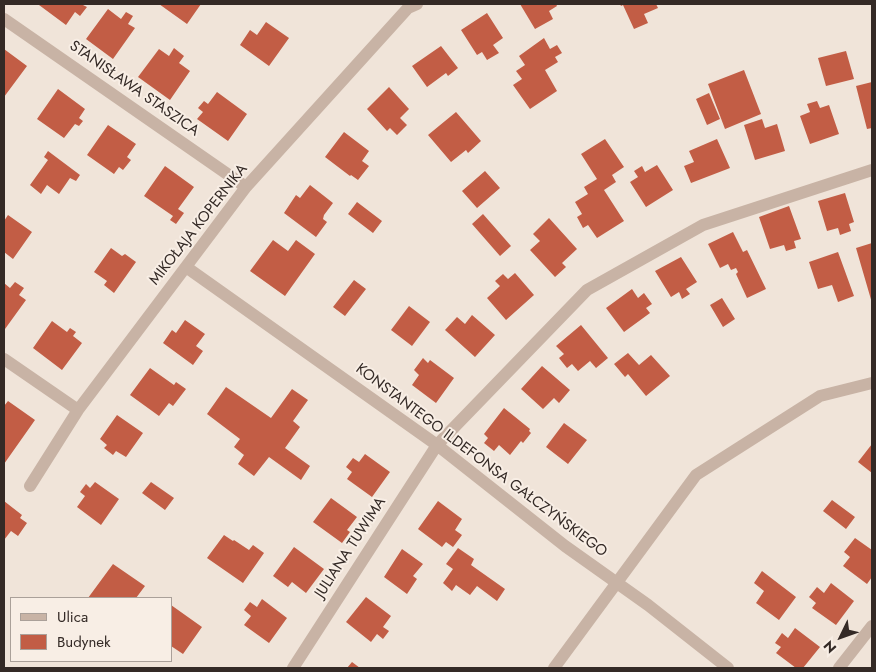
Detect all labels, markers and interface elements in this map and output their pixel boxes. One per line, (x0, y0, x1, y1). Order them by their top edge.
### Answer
street label: STANISŁAWA STASZICA (66, 37, 202, 141)
street label: MIKOŁAJA KOPERNIKA (146, 161, 252, 289)
street label: KONSTANTEGO ILDEFONSA GAŁCZYŃSKIEGO (352, 360, 610, 562)
street label: JULIANA TUWIMA (312, 494, 390, 602)
legend (10, 597, 172, 662)
text: Ulica (57, 606, 88, 628)
north arrow (816, 612, 866, 662)
text: Budynek (57, 631, 111, 653)
text: N (819, 636, 841, 658)

